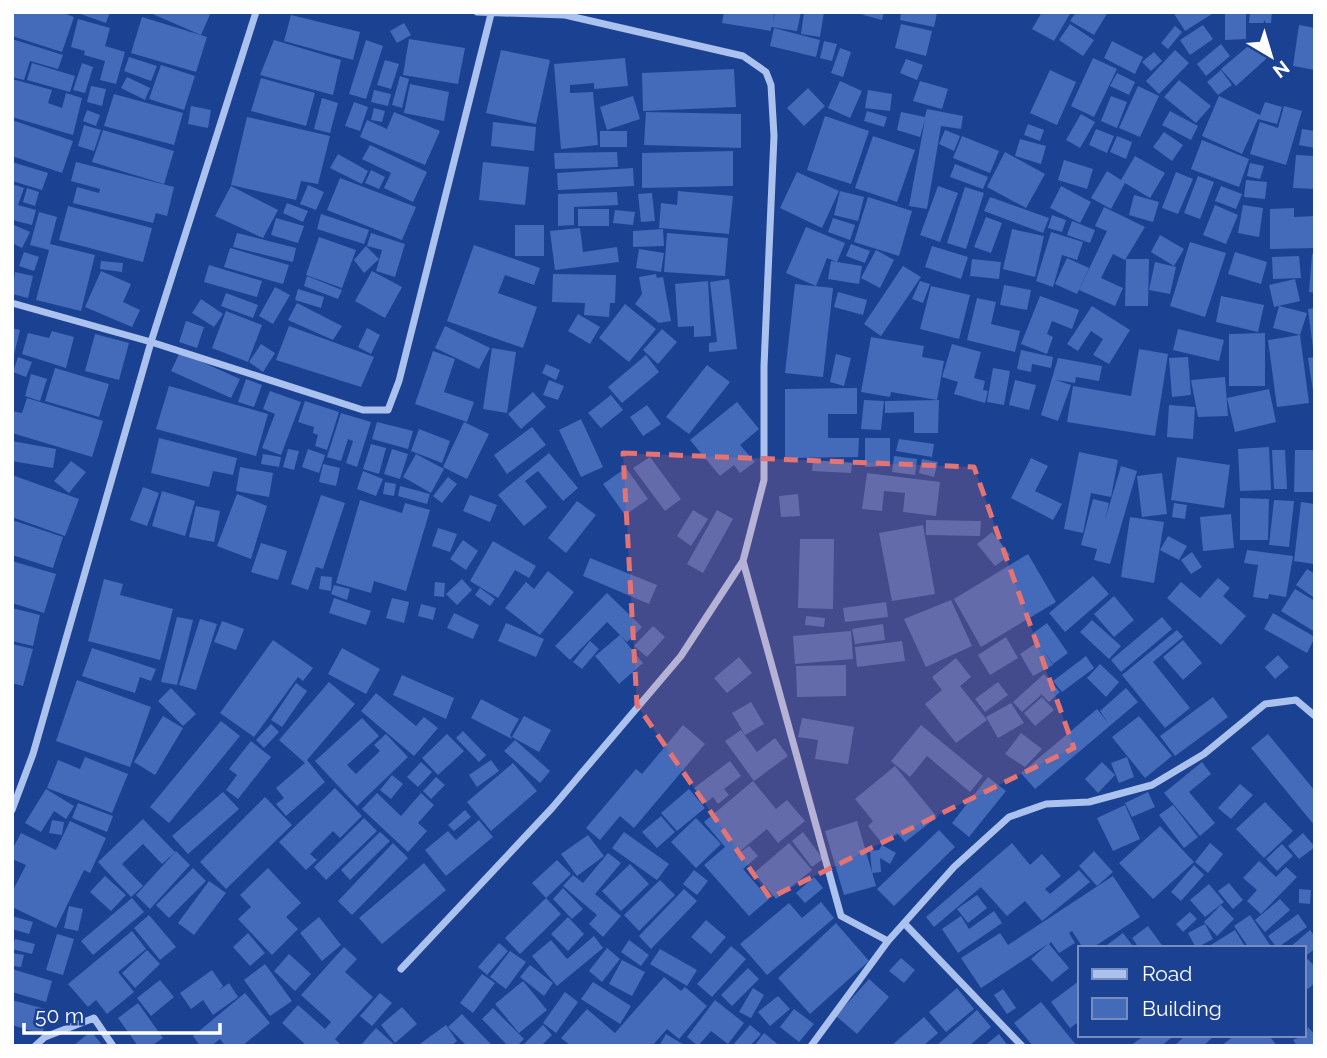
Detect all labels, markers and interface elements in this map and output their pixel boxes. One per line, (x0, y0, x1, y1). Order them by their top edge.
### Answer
north arrow (1236, 21, 1306, 91)
text: N (1269, 56, 1294, 83)
legend (1078, 946, 1306, 1037)
text: Road (1142, 961, 1192, 986)
scale bar (24, 992, 220, 1036)
text: Building (1142, 996, 1222, 1021)
text: 50 m (35, 1003, 84, 1028)

